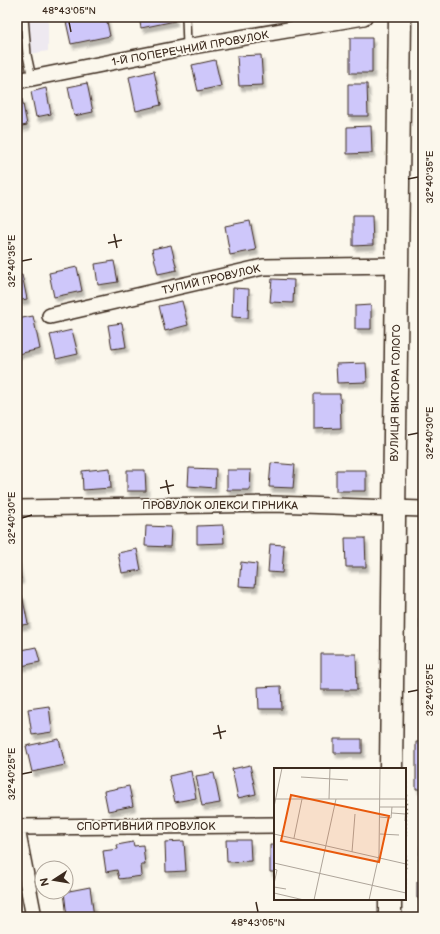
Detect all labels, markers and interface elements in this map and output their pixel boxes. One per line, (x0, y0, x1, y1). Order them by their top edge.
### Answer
text: 48°43'05"N (42, 5, 96, 17)
street label: 1-Й ПОПЕРЕЧНИЙ ПРОВУЛОК (111, 28, 270, 69)
text: 32°40'35"E (424, 150, 436, 203)
text: 32°40'35"E (6, 234, 18, 287)
street label: ТУПИЙ ПРОВУЛОК (161, 262, 262, 297)
street label: ВУЛИЦЯ ВІКТОРА ГОЛОГО (388, 324, 403, 462)
text: 32°40'30"E (424, 406, 436, 459)
text: 32°40'30"E (6, 491, 18, 544)
street label: ПРОВУЛОК ОЛЕКСИ ГІРНИКА (142, 499, 298, 512)
text: 32°40'25"E (424, 663, 436, 716)
text: 32°40'25"E (6, 747, 18, 800)
inset map (274, 768, 406, 900)
street label: СПОРТИВНИЙ ПРОВУЛОК (77, 820, 216, 833)
north arrow (34, 860, 74, 900)
text: N (37, 877, 52, 887)
text: 48°43'05"N (231, 917, 285, 929)

